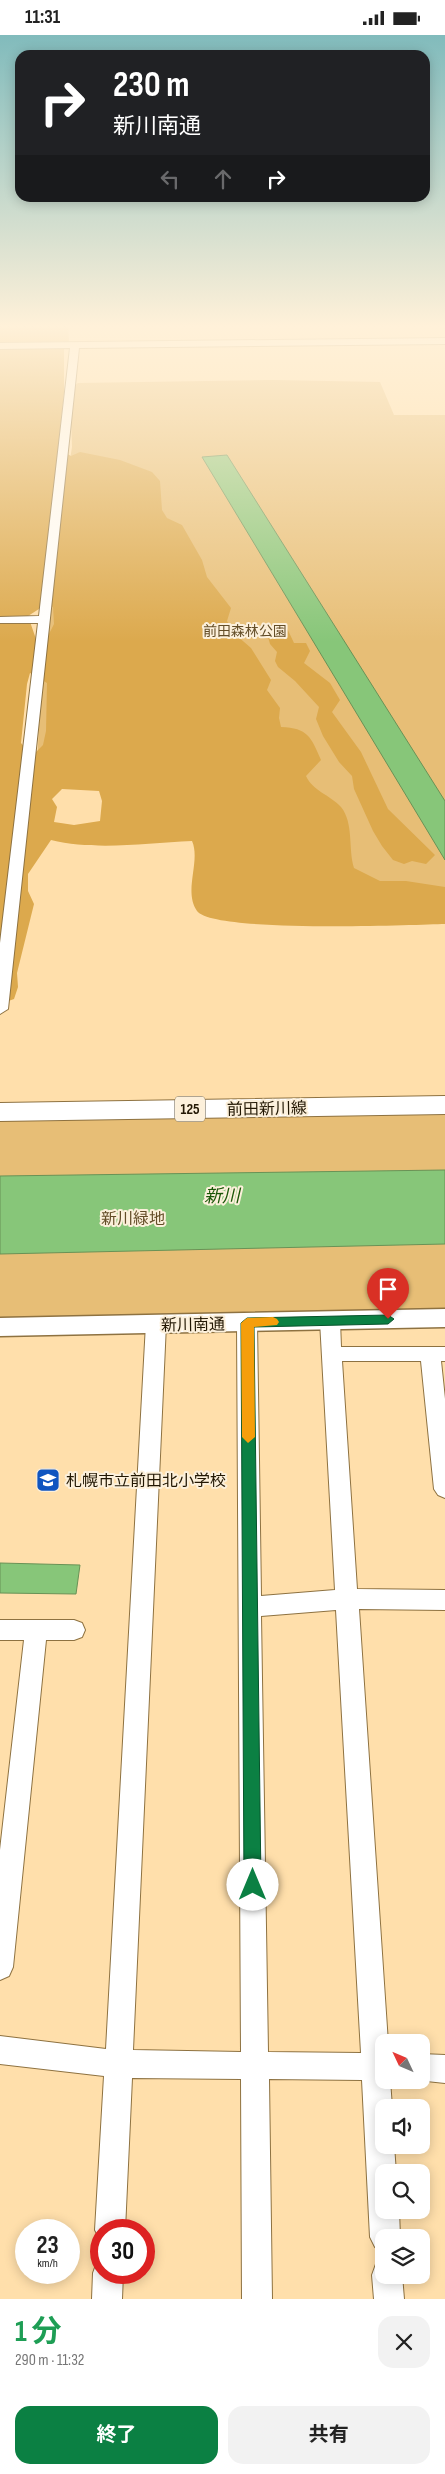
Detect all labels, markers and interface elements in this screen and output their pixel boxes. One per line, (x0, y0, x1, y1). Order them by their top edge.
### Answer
text: 11:31 (25, 6, 60, 29)
text: 230 m (113, 64, 189, 107)
icon: right (30, 70, 95, 135)
text: 新川南通 (113, 113, 201, 140)
icon: left (156, 165, 184, 193)
icon: ahead (209, 165, 237, 193)
icon: right (262, 165, 290, 193)
park label: 前田森林公園 (203, 623, 287, 640)
road number: 125 (175, 1097, 205, 1121)
street label: 前田新川線 (227, 1099, 307, 1120)
water label: 新川 (204, 1186, 242, 1207)
park label: 新川緑地 (101, 1210, 165, 1229)
pin (367, 1268, 409, 1319)
icon: arrive (374, 1275, 402, 1303)
street label: 新川南通 (161, 1315, 225, 1336)
school or university icon: 札幌市立前田北小学校 (35, 1467, 61, 1493)
place label: 札幌市立前田北小学校 (66, 1472, 226, 1491)
position arrow (226, 1858, 278, 1910)
north arrow (375, 2034, 430, 2089)
map controls (375, 2034, 430, 2284)
button: sound (375, 2099, 430, 2154)
button: search (375, 2164, 430, 2219)
speed limit sign: 30 (90, 2219, 155, 2284)
button: layers (375, 2229, 430, 2284)
text: 23 (36, 2230, 59, 2261)
text: km/h (37, 2256, 58, 2271)
text: 1 分 (15, 2314, 61, 2350)
button: close (378, 2316, 430, 2368)
text: 290 m · 11:32 (15, 2351, 84, 2370)
button: 終了 (15, 2406, 218, 2464)
button: 共有 (228, 2406, 430, 2464)

